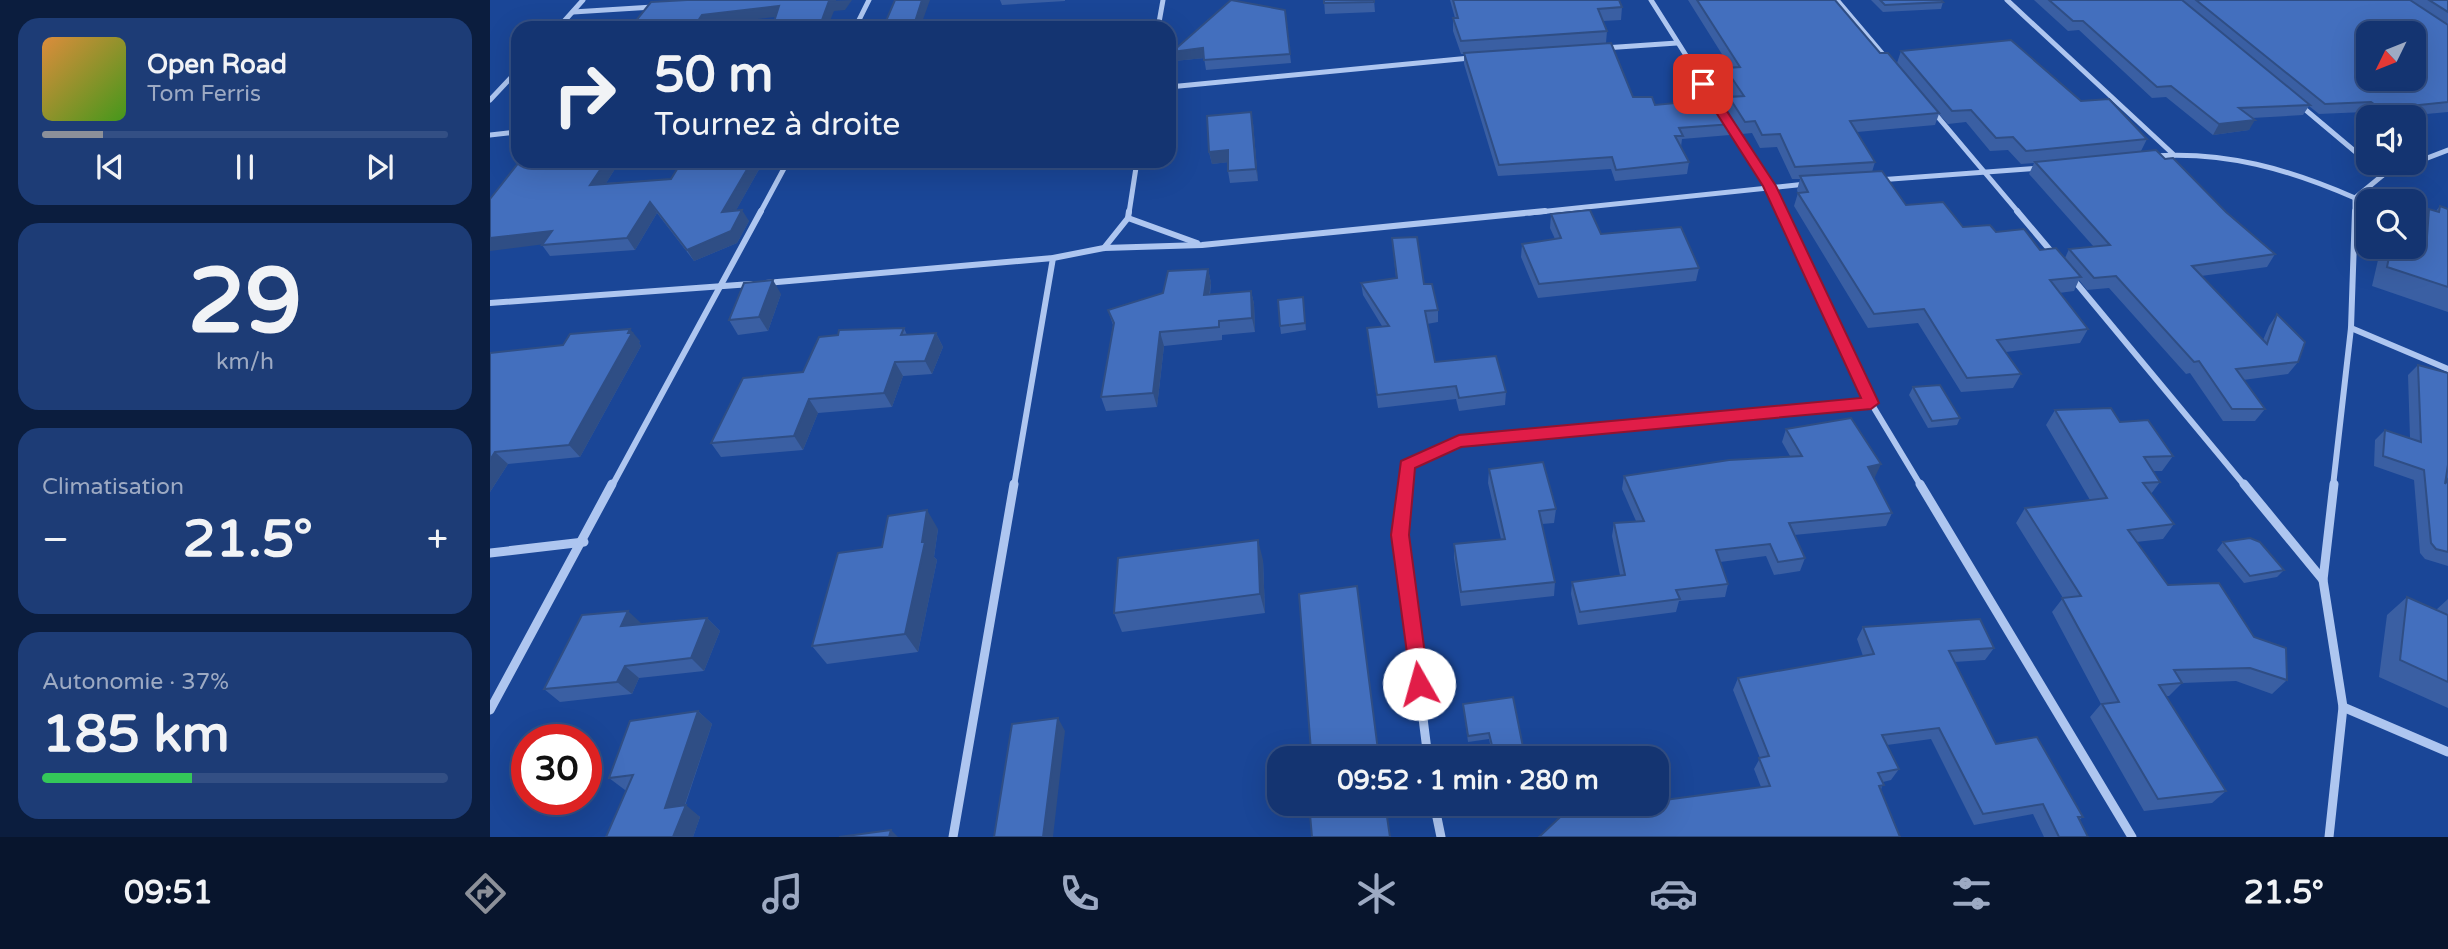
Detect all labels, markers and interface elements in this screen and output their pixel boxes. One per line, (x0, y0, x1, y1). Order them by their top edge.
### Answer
north arrow (2356, 21, 2426, 91)
map controls (2356, 21, 2426, 259)
text: 50 m (654, 46, 773, 105)
text: Open Road (147, 49, 287, 80)
icon: right (539, 49, 630, 140)
pin (1673, 54, 1733, 114)
icon: arrive (1684, 65, 1722, 103)
text: Tom Ferris (147, 80, 261, 108)
button: sound (2356, 105, 2426, 175)
text: Tournez à droite (654, 106, 900, 144)
icon: previous (91, 148, 129, 186)
icon: pause (226, 148, 264, 186)
icon: next (361, 148, 399, 186)
button: search (2356, 189, 2426, 259)
text: 29 (188, 247, 302, 357)
text: km/h (216, 348, 274, 376)
text: Climatisation (42, 473, 184, 501)
text: 21.5° (183, 508, 313, 571)
text: − (42, 517, 69, 563)
text: + (427, 517, 448, 563)
position arrow (1382, 647, 1456, 721)
text: Autonomie · 37% (42, 668, 229, 696)
text: 185 km (42, 703, 230, 766)
speed limit sign: 30 (511, 724, 602, 815)
text: 09:52 · 1 min · 280 m (1337, 765, 1599, 796)
icon: directions (461, 869, 510, 918)
icon: music (758, 869, 807, 918)
icon: phone (1055, 869, 1104, 918)
icon: climate (1352, 869, 1401, 918)
icon: car (1649, 869, 1698, 918)
icon: filters (1947, 869, 1996, 918)
text: 09:51 (124, 874, 213, 912)
text: 21.5° (2244, 874, 2324, 912)

